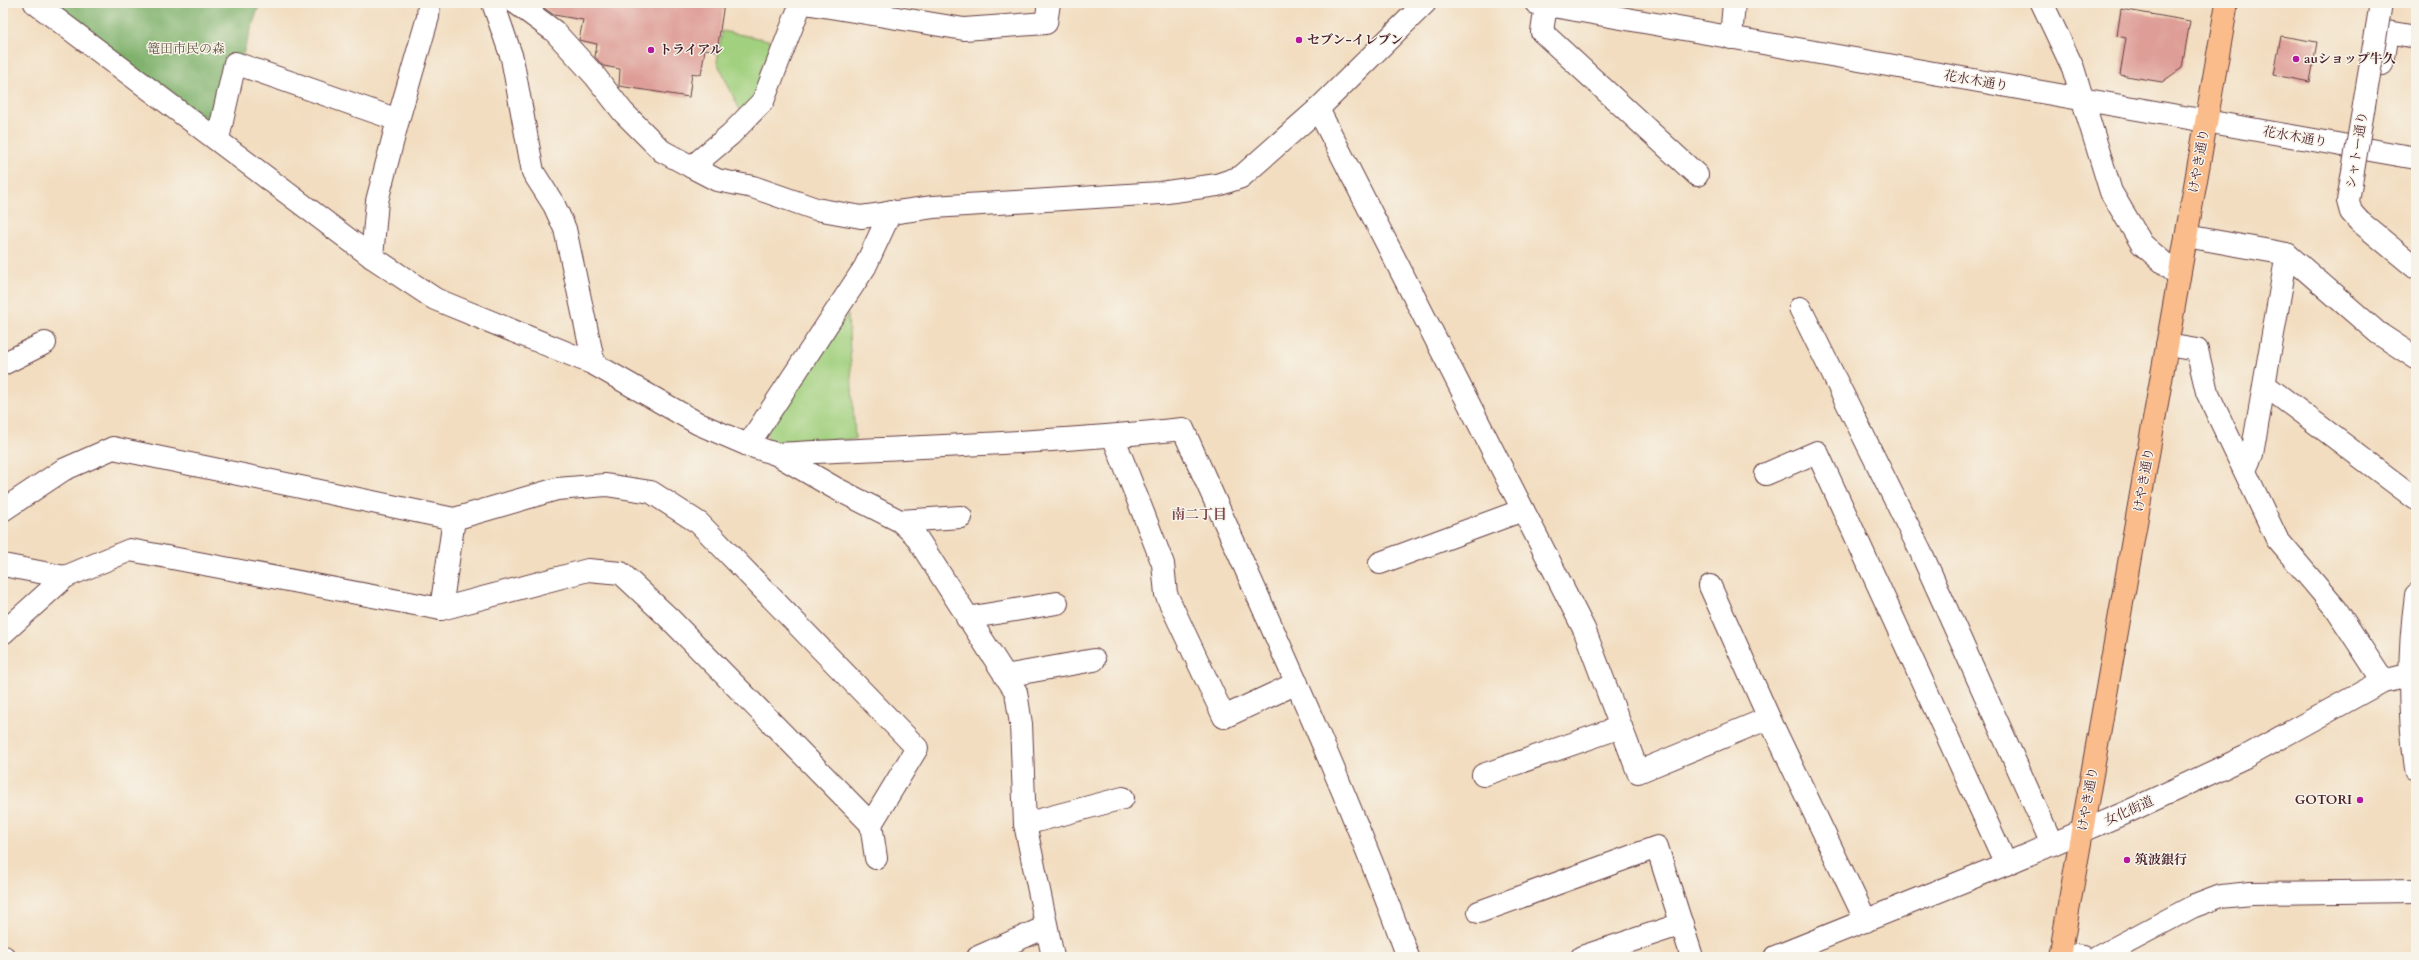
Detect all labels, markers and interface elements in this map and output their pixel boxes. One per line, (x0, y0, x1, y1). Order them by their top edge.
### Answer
place label: セブン-イレブン (1307, 31, 1403, 49)
marker: セブン-イレブン (1294, 35, 1304, 45)
park label: 篭田市民の森 (147, 40, 225, 58)
place label: トライアル (659, 41, 723, 59)
marker: トライアル (646, 45, 656, 55)
place label: auショップ牛久 (2304, 50, 2396, 68)
marker: auショップ牛久 (2291, 54, 2301, 64)
street label: 花水木通り (1942, 66, 2010, 96)
street label: シャトー通り (2342, 110, 2372, 190)
street label: 花水木通り (2261, 122, 2329, 152)
street label: けやき通り (2184, 127, 2214, 195)
street label: けやき通り (2129, 446, 2159, 514)
district label: 南二丁目 (1171, 505, 1227, 524)
street label: けやき通り (2073, 765, 2103, 833)
place label: GOTORI (2295, 791, 2352, 809)
street label: 女化街道 (2102, 792, 2156, 830)
marker: GOTORI (2355, 795, 2365, 805)
place label: 筑波銀行 (2135, 851, 2187, 869)
marker: 筑波銀行 (2122, 855, 2132, 865)

